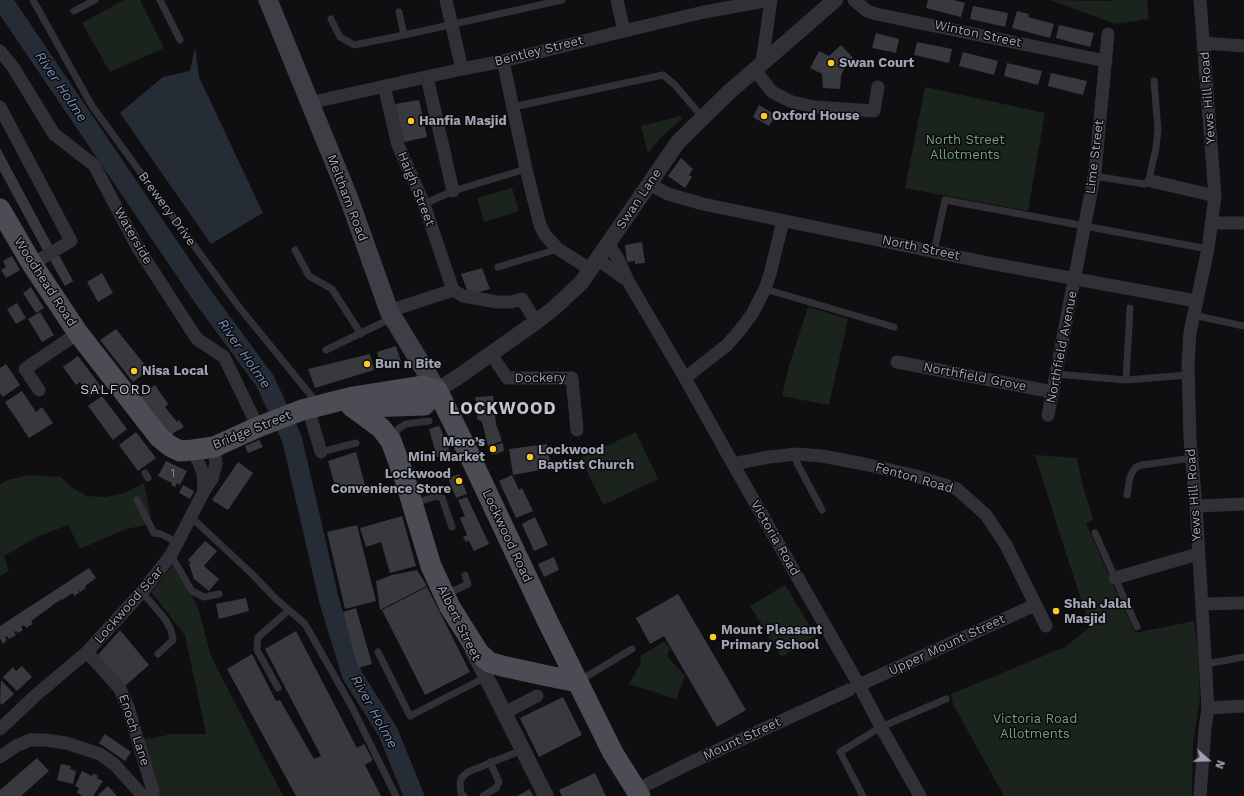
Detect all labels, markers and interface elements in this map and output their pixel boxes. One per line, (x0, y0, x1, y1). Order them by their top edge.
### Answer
street label: Winton Street (933, 17, 1023, 51)
street label: Bentley Street (493, 32, 585, 70)
water label: River Holme (31, 49, 91, 125)
street label: Yews Hill Road (1197, 51, 1219, 145)
place label: Swan Court (839, 55, 914, 71)
marker: Swan Court (826, 58, 836, 68)
place label: Oxford House (772, 108, 859, 124)
marker: Oxford House (759, 111, 769, 121)
place label: Hanfia Masjid (419, 113, 507, 129)
marker: Hanfia Masjid (406, 116, 416, 126)
street label: Lime Street (1083, 119, 1107, 195)
park label: North Street Allotments (925, 132, 1005, 163)
street label: Haigh Street (394, 150, 438, 228)
street label: Meltham Road (323, 152, 371, 244)
street label: Swan Lane (613, 166, 665, 232)
street label: Brewery Drive (135, 169, 199, 249)
street label: Waterside (110, 205, 156, 267)
street label: North Street (881, 232, 961, 264)
street label: Woodhead Road (10, 235, 80, 329)
street label: Northfield Avenue (1043, 289, 1081, 405)
water label: River Holme (214, 316, 274, 392)
place label: Bun n Bite (375, 356, 441, 372)
marker: Bun n Bite (362, 359, 372, 369)
street label: Northfield Grove (922, 359, 1028, 395)
place label: Nisa Local (142, 363, 208, 379)
marker: Nisa Local (129, 366, 139, 376)
street label: Dockery (514, 370, 566, 386)
district label: SALFORD (80, 382, 152, 398)
district label: LOCKWOOD (449, 399, 557, 419)
street label: Bridge Street (210, 407, 294, 453)
place label: Mero’s Mini Market (408, 434, 485, 465)
place label: Lockwood Baptist Church (538, 442, 634, 473)
marker: Mero’s Mini Market (488, 444, 498, 454)
street label: Yews Hill Road (1183, 448, 1205, 542)
marker: Lockwood Baptist Church (525, 452, 535, 462)
street label: Fenton Road (873, 459, 955, 497)
place label: Lockwood Convenience Store (331, 466, 451, 497)
house number: 1 (171, 467, 175, 481)
marker: Lockwood Convenience Store (454, 476, 464, 486)
street label: Lockwood Road (479, 487, 535, 585)
street label: Victoria Road (747, 497, 803, 579)
street label: Lockwood Scar (91, 563, 167, 647)
street label: Albert Street (434, 583, 484, 663)
place label: Shah Jalal Masjid (1064, 596, 1131, 627)
marker: Shah Jalal Masjid (1051, 606, 1061, 616)
street label: Upper Mount Street (886, 611, 1008, 679)
place label: Mount Pleasant Primary School (721, 622, 822, 653)
marker: Mount Pleasant Primary School (708, 632, 718, 642)
water label: River Holme (347, 672, 401, 752)
street label: Enoch Lane (115, 692, 153, 768)
park label: Victoria Road Allotments (993, 711, 1077, 742)
street label: Mount Street (701, 714, 783, 764)
north arrow (1188, 740, 1228, 780)
text: N (1212, 758, 1227, 770)

